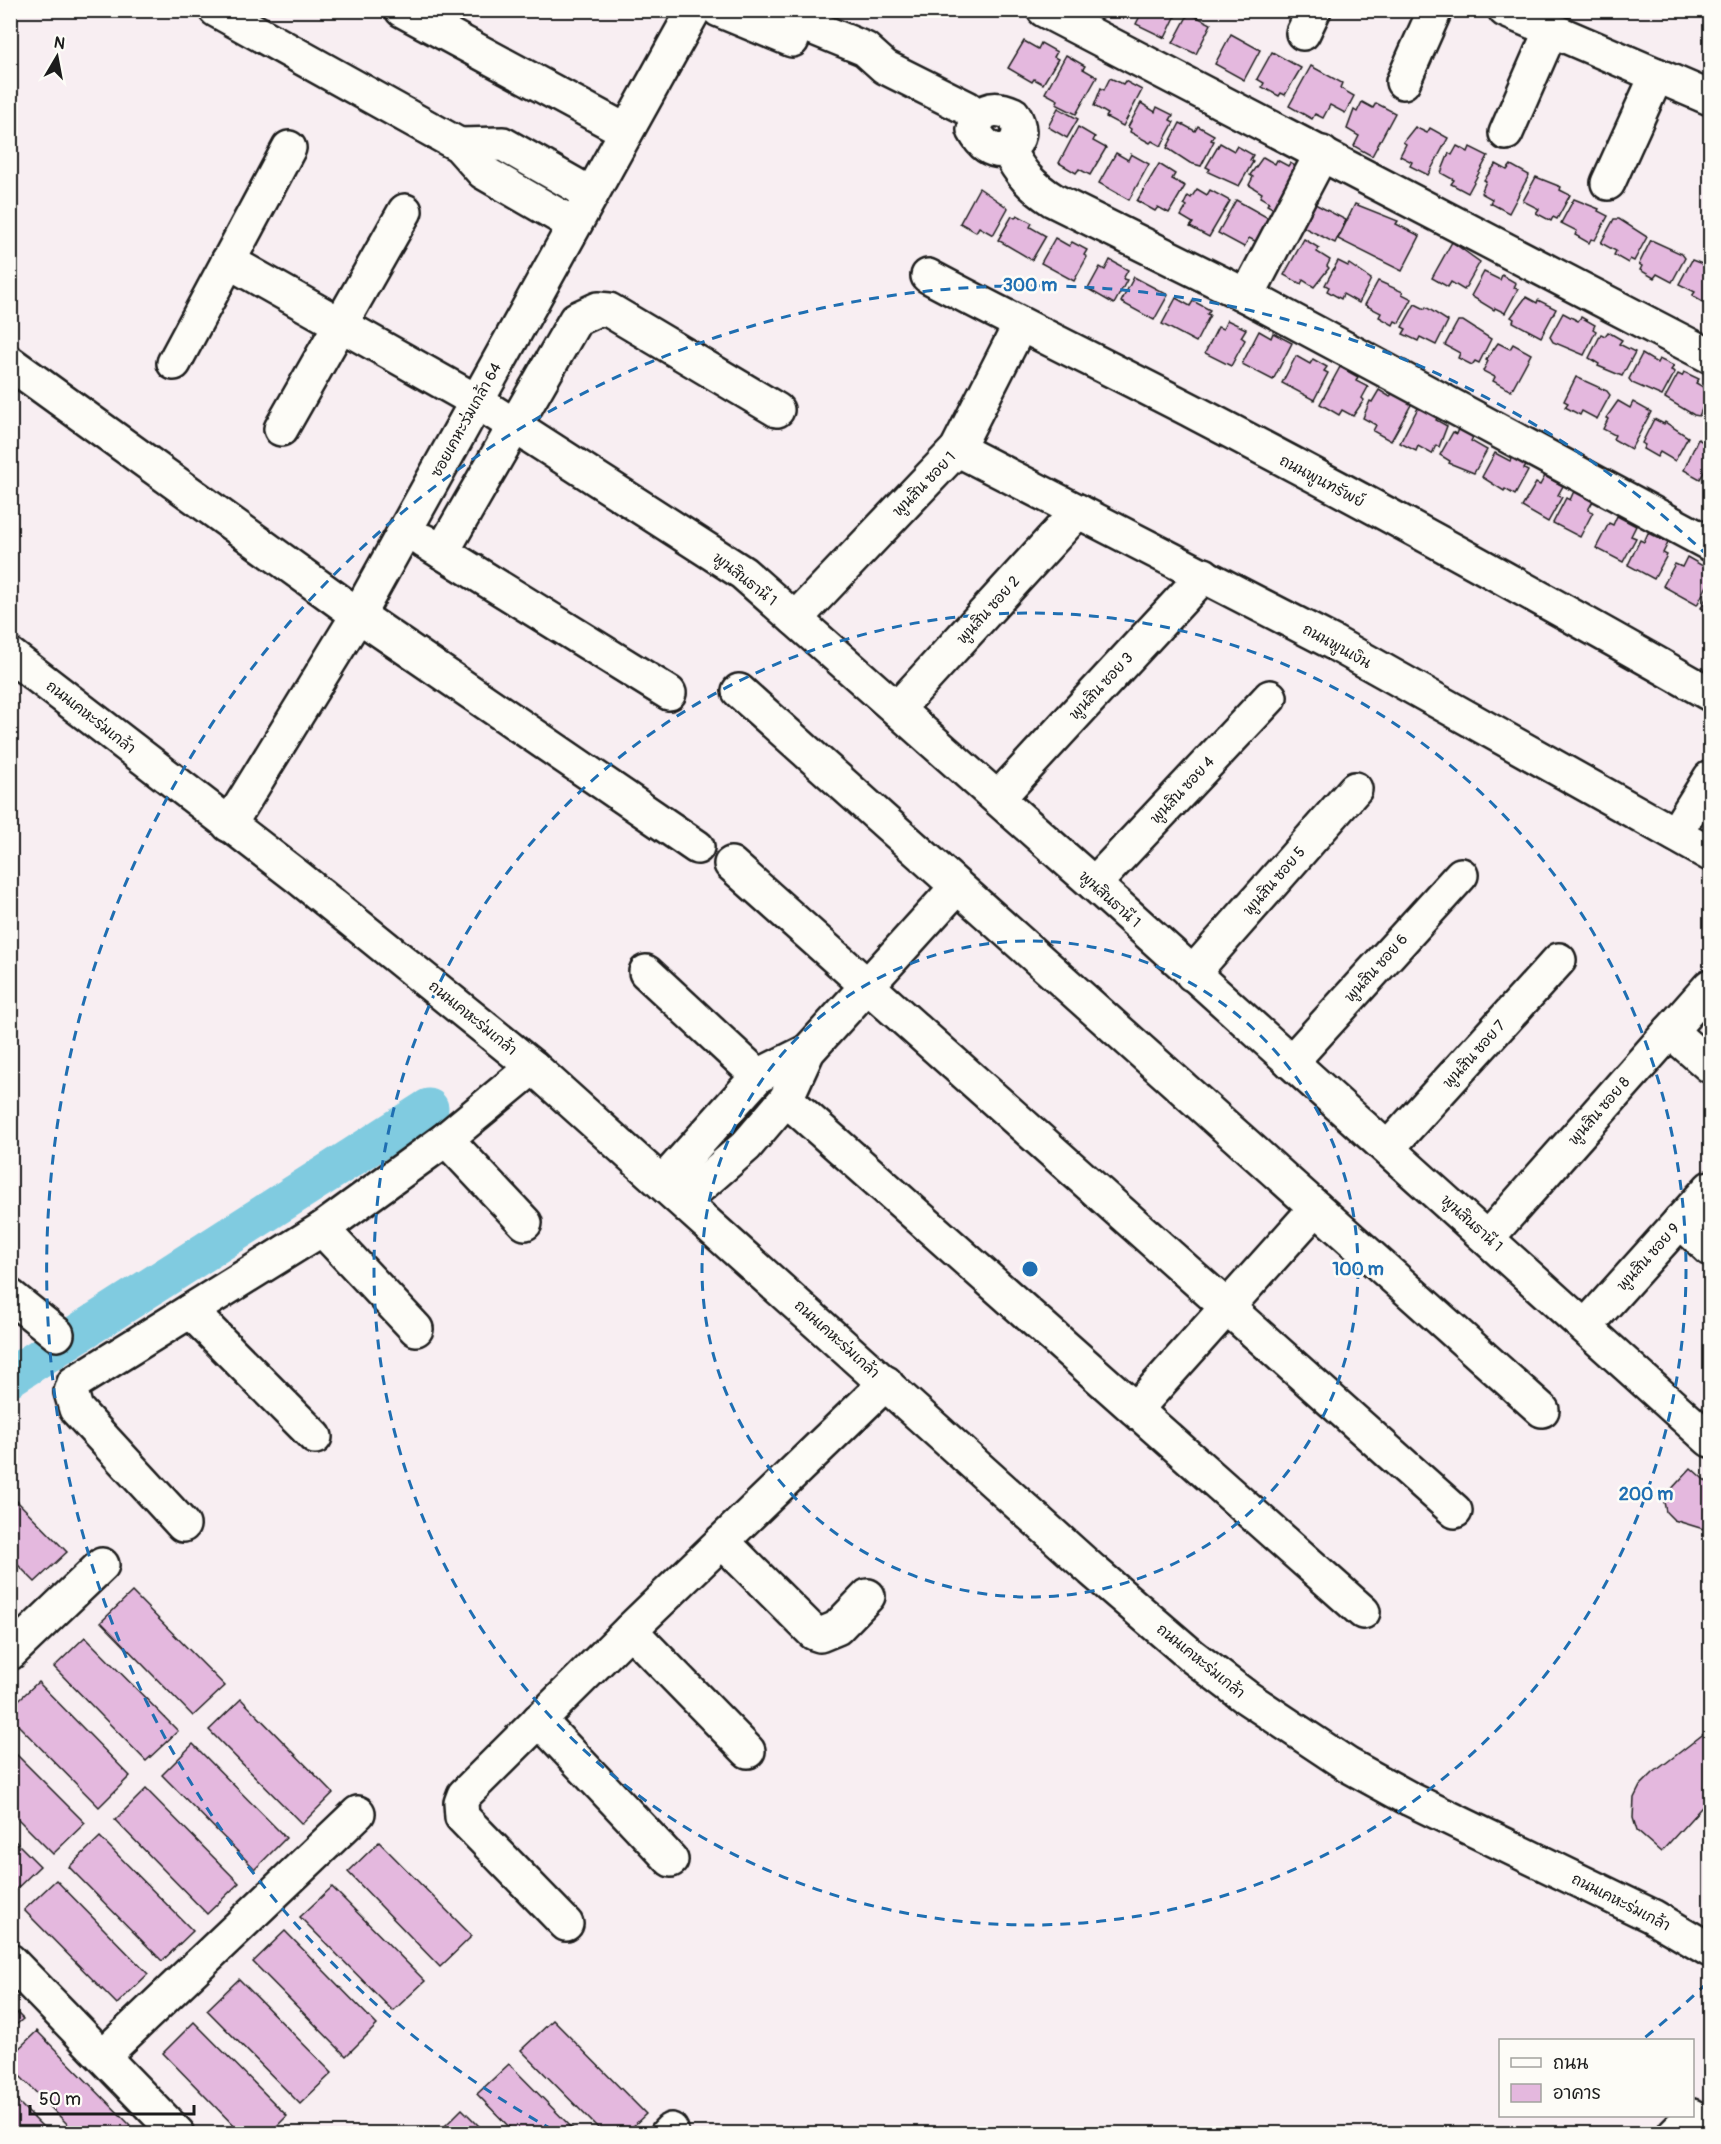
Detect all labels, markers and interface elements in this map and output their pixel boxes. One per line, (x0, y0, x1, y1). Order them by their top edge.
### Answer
north arrow (27, 27, 87, 87)
text: N (52, 32, 67, 54)
text: 300 m (1003, 274, 1057, 297)
street label: ซอยเคหะร่มเกล้า 64 (426, 359, 506, 481)
street label: พูนสิน ซอย 1 (889, 448, 961, 521)
street label: ถนนพูนทรัพย์ (1276, 450, 1368, 513)
street label: พูนสินธานี 1 (708, 548, 781, 611)
street label: พูนสิน ซอย 2 (953, 572, 1025, 649)
street label: ถนนพูนเงิน (1299, 620, 1374, 674)
street label: พูนสิน ซอย 3 (1065, 649, 1138, 725)
street label: ถนนเคหะร่มเกล้า (42, 676, 140, 758)
street label: พูนสิน ซอย 4 (1146, 752, 1219, 829)
street label: พูนสิน ซอย 5 (1239, 843, 1310, 920)
street label: พูนสินธานี 1 (1074, 867, 1144, 933)
street label: พูนสิน ซอย 6 (1341, 930, 1413, 1007)
street label: ถนนเคหะร่มเกล้า (425, 976, 521, 1060)
street label: พูนสิน ซอย 7 (1439, 1016, 1511, 1093)
street label: พูนสิน ซอย 8 (1564, 1073, 1635, 1150)
street label: พูนสินธานี 1 (1436, 1191, 1506, 1257)
street label: พูนสิน ซอย 9 (1613, 1219, 1685, 1296)
text: 100 m (1332, 1258, 1384, 1281)
centre of rings (1020, 1259, 1040, 1279)
street label: ถนนเคหะร่มเกล้า (790, 1295, 884, 1383)
text: 200 m (1619, 1483, 1673, 1506)
street label: ถนนเคหะร่มเกล้า (1153, 1619, 1249, 1703)
street label: ถนนเคหะร่มเกล้า (1568, 1869, 1674, 1935)
legend (1499, 2039, 1694, 2117)
text: ถนน (1553, 2052, 1588, 2075)
scale bar (30, 2078, 194, 2116)
text: อาคาร (1553, 2082, 1601, 2105)
text: 50 m (39, 2088, 81, 2111)

